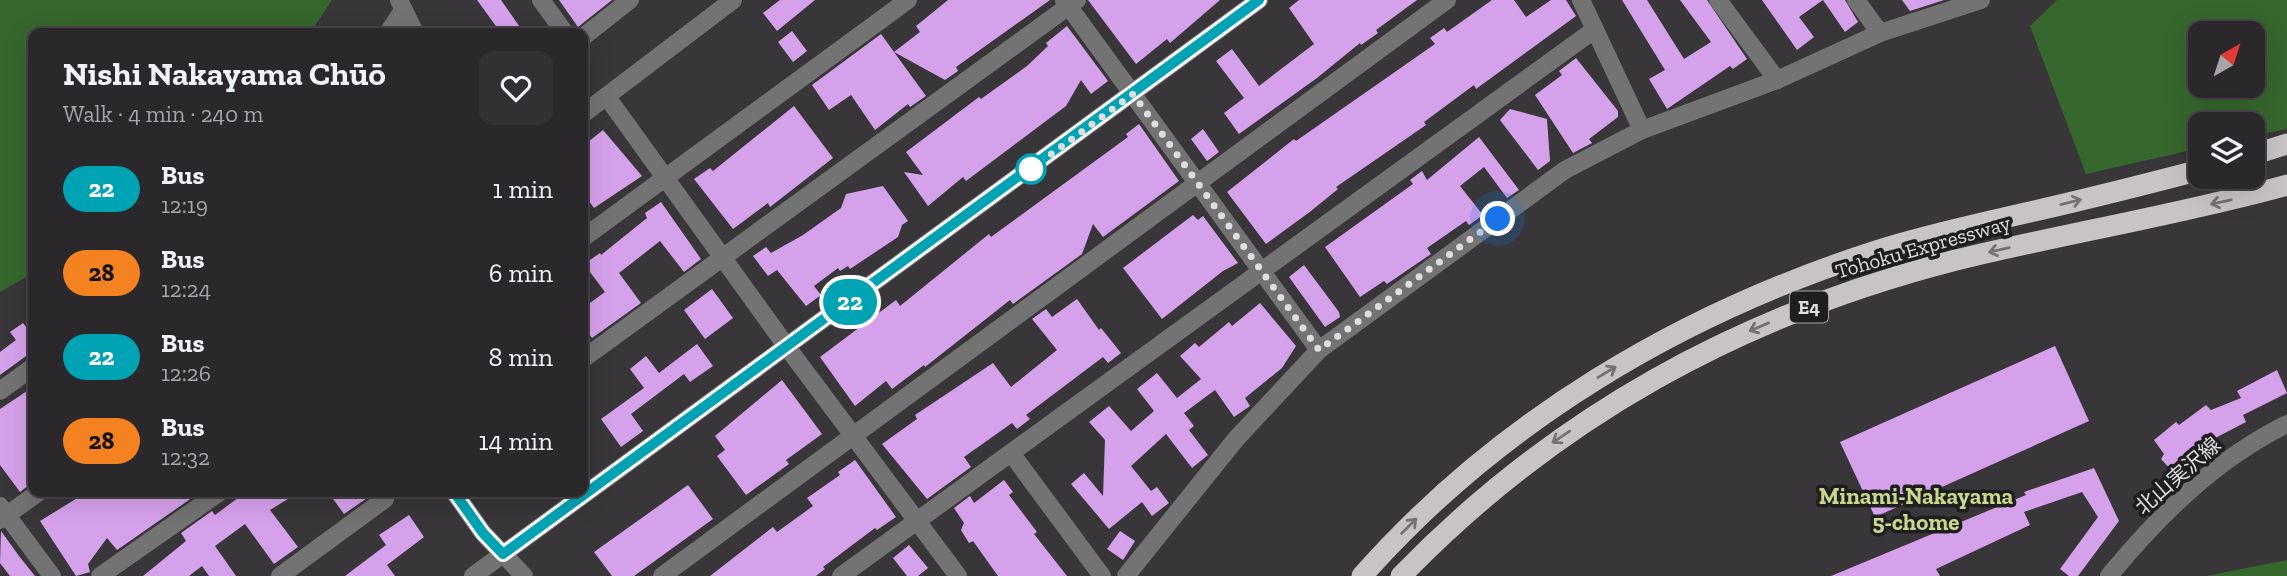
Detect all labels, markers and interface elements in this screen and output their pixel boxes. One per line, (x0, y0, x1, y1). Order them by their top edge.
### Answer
north arrow (2188, 21, 2264, 98)
map controls (2188, 21, 2265, 189)
button: heart (479, 51, 553, 125)
text: Nishi Nakayama Chūō (63, 54, 386, 93)
text: Walk · 4 min · 240 m (63, 100, 263, 128)
button: layers (2188, 112, 2265, 189)
unlabelled marker (1016, 154, 1046, 184)
text: Bus (161, 159, 204, 191)
text: 1 min (492, 173, 553, 205)
text: 22 (89, 174, 114, 203)
text: 12:19 (161, 191, 208, 219)
one-way arrow (2060, 195, 2082, 208)
one-way arrow (2210, 196, 2233, 210)
your location (1480, 201, 1515, 236)
street label: Tohoku Expressway (1833, 210, 2013, 283)
text: Bus (161, 243, 204, 275)
one-way arrow (1988, 244, 2010, 257)
text: 6 min (489, 257, 553, 289)
text: 28 (89, 258, 114, 287)
text: 12:24 (161, 275, 211, 303)
line badge: 22 (818, 279, 882, 325)
text: 22 (837, 287, 863, 316)
road number: E4 (1790, 292, 1828, 322)
one-way arrow (1749, 321, 1770, 334)
text: Bus (161, 327, 204, 359)
text: 8 min (488, 341, 553, 373)
text: 22 (89, 342, 114, 371)
text: 12:26 (161, 359, 211, 387)
one-way arrow (1597, 365, 1617, 379)
text: Bus (161, 411, 204, 443)
text: 14 min (478, 425, 553, 457)
text: 28 (89, 426, 114, 455)
one-way arrow (1551, 431, 1571, 445)
street label: 北山実沢線 (2130, 432, 2225, 519)
text: 12:32 (161, 443, 210, 471)
district label: Minami-Nakayama 5-chome (1819, 482, 2014, 536)
one-way arrow (1400, 518, 1417, 535)

